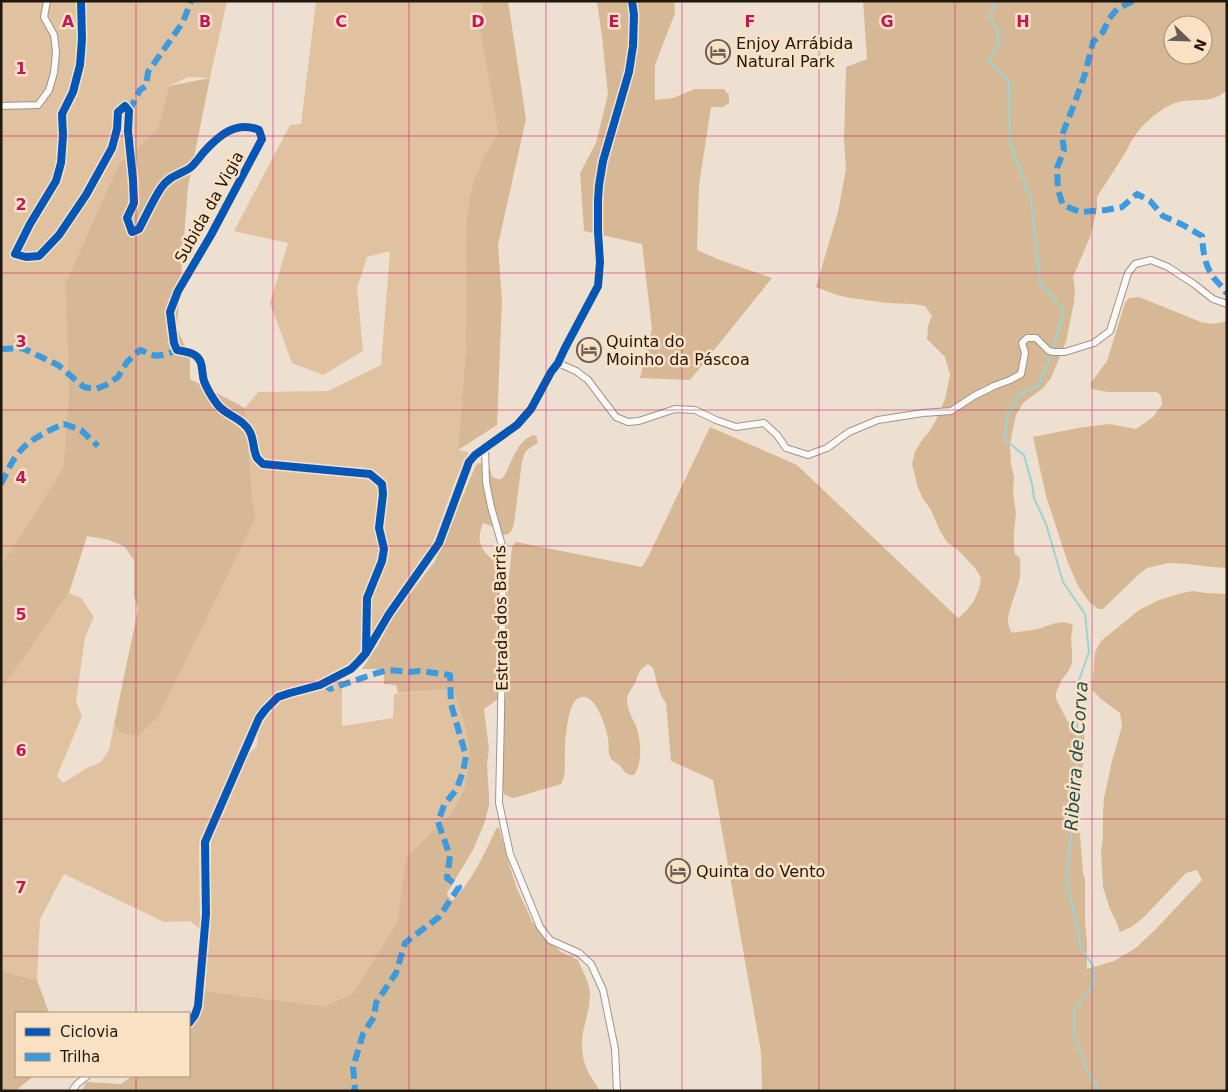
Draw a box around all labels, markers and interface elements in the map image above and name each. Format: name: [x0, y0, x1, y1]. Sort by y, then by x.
text: A: [62, 12, 75, 31]
text: B: [199, 12, 211, 31]
text: C: [335, 12, 347, 31]
text: D: [471, 12, 485, 31]
text: E: [609, 12, 619, 31]
text: F: [745, 12, 755, 31]
text: G: [880, 12, 894, 31]
text: H: [1016, 12, 1030, 31]
north arrow: [1163, 15, 1213, 65]
place label: Enjoy Arrábida Natural Park: [736, 34, 853, 71]
text: N: [1190, 37, 1210, 54]
hotel icon: Enjoy Arrábida Natural Park: [705, 39, 731, 65]
text: 1: [15, 59, 27, 78]
street label: Subida da Vigia: [171, 148, 247, 266]
text: 2: [15, 195, 27, 214]
text: 3: [15, 332, 27, 351]
place label: Quinta do Moinho da Páscoa: [606, 332, 750, 369]
hotel icon: Quinta do Moinho da Páscoa: [576, 337, 602, 363]
text: 4: [15, 468, 27, 487]
street label: Estrada dos Barris: [490, 545, 512, 691]
text: 5: [15, 605, 27, 624]
water label: Ribeira de Corva: [1060, 680, 1092, 832]
text: 6: [15, 741, 27, 760]
hotel icon: Quinta do Vento: [665, 858, 691, 884]
place label: Quinta do Vento: [696, 862, 825, 881]
text: 7: [15, 878, 27, 897]
legend: [15, 1012, 190, 1077]
text: Ciclovia: [60, 1023, 118, 1041]
text: Trilha: [59, 1048, 100, 1066]

